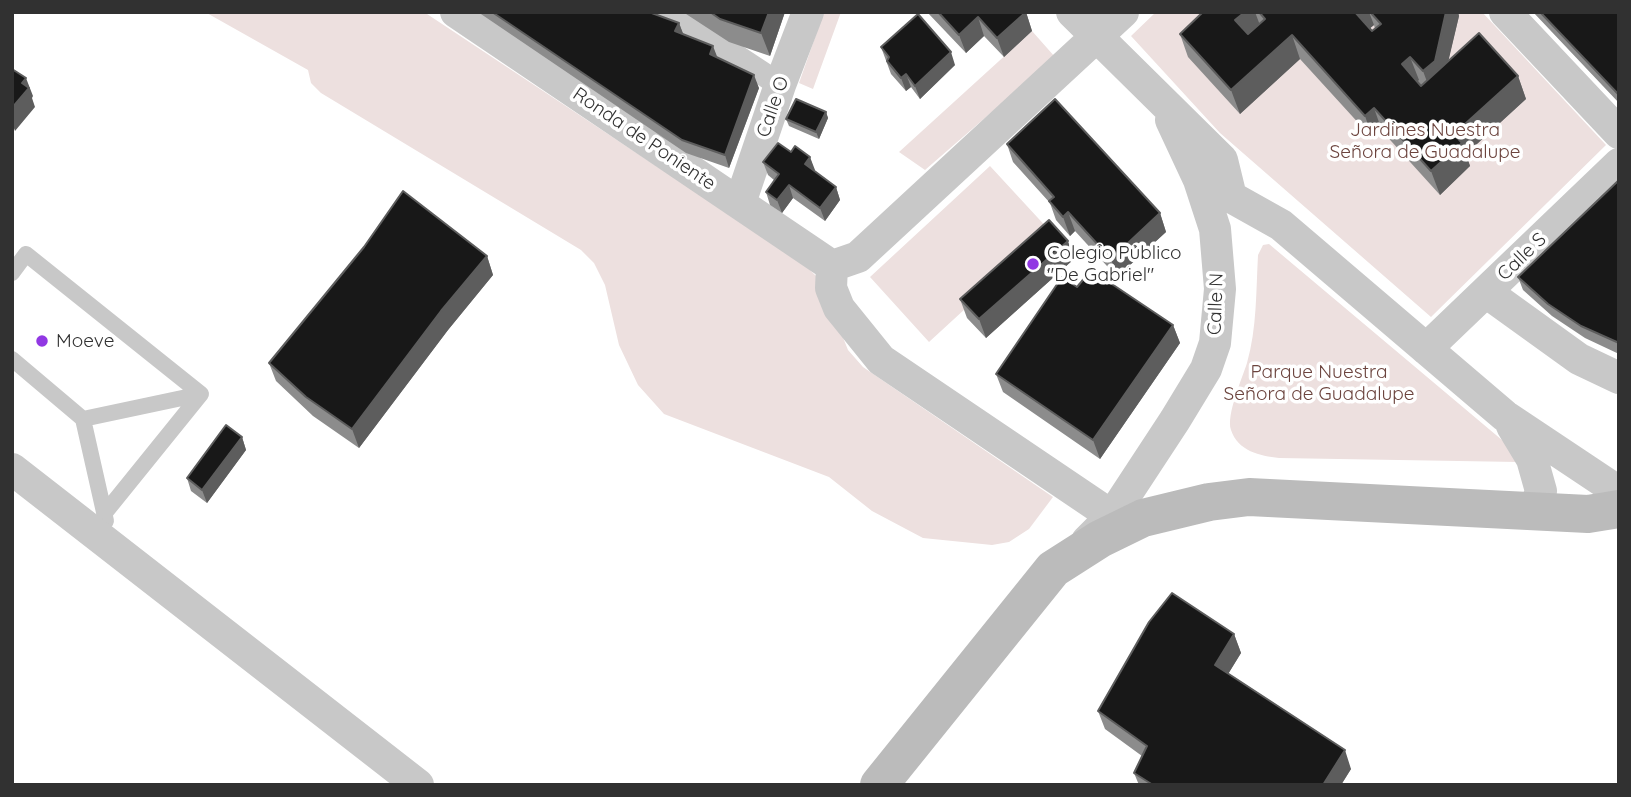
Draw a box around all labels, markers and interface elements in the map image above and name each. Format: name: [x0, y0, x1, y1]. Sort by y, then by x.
street label: Calle O: [752, 74, 794, 140]
street label: Ronda de Poniente: [568, 83, 720, 195]
park label: Jardines Nuestra Señora de Guadalupe: [1330, 119, 1520, 163]
street label: Calle S: [1493, 228, 1551, 286]
place label: Colegio Público "De Gabriel": [1047, 242, 1182, 286]
marker: Colegio Público "De Gabriel": [1025, 256, 1041, 272]
street label: Calle N: [1204, 273, 1228, 335]
place label: Moeve: [56, 330, 115, 352]
marker: Moeve: [34, 333, 50, 349]
park label: Parque Nuestra Señora de Guadalupe: [1224, 361, 1414, 405]

